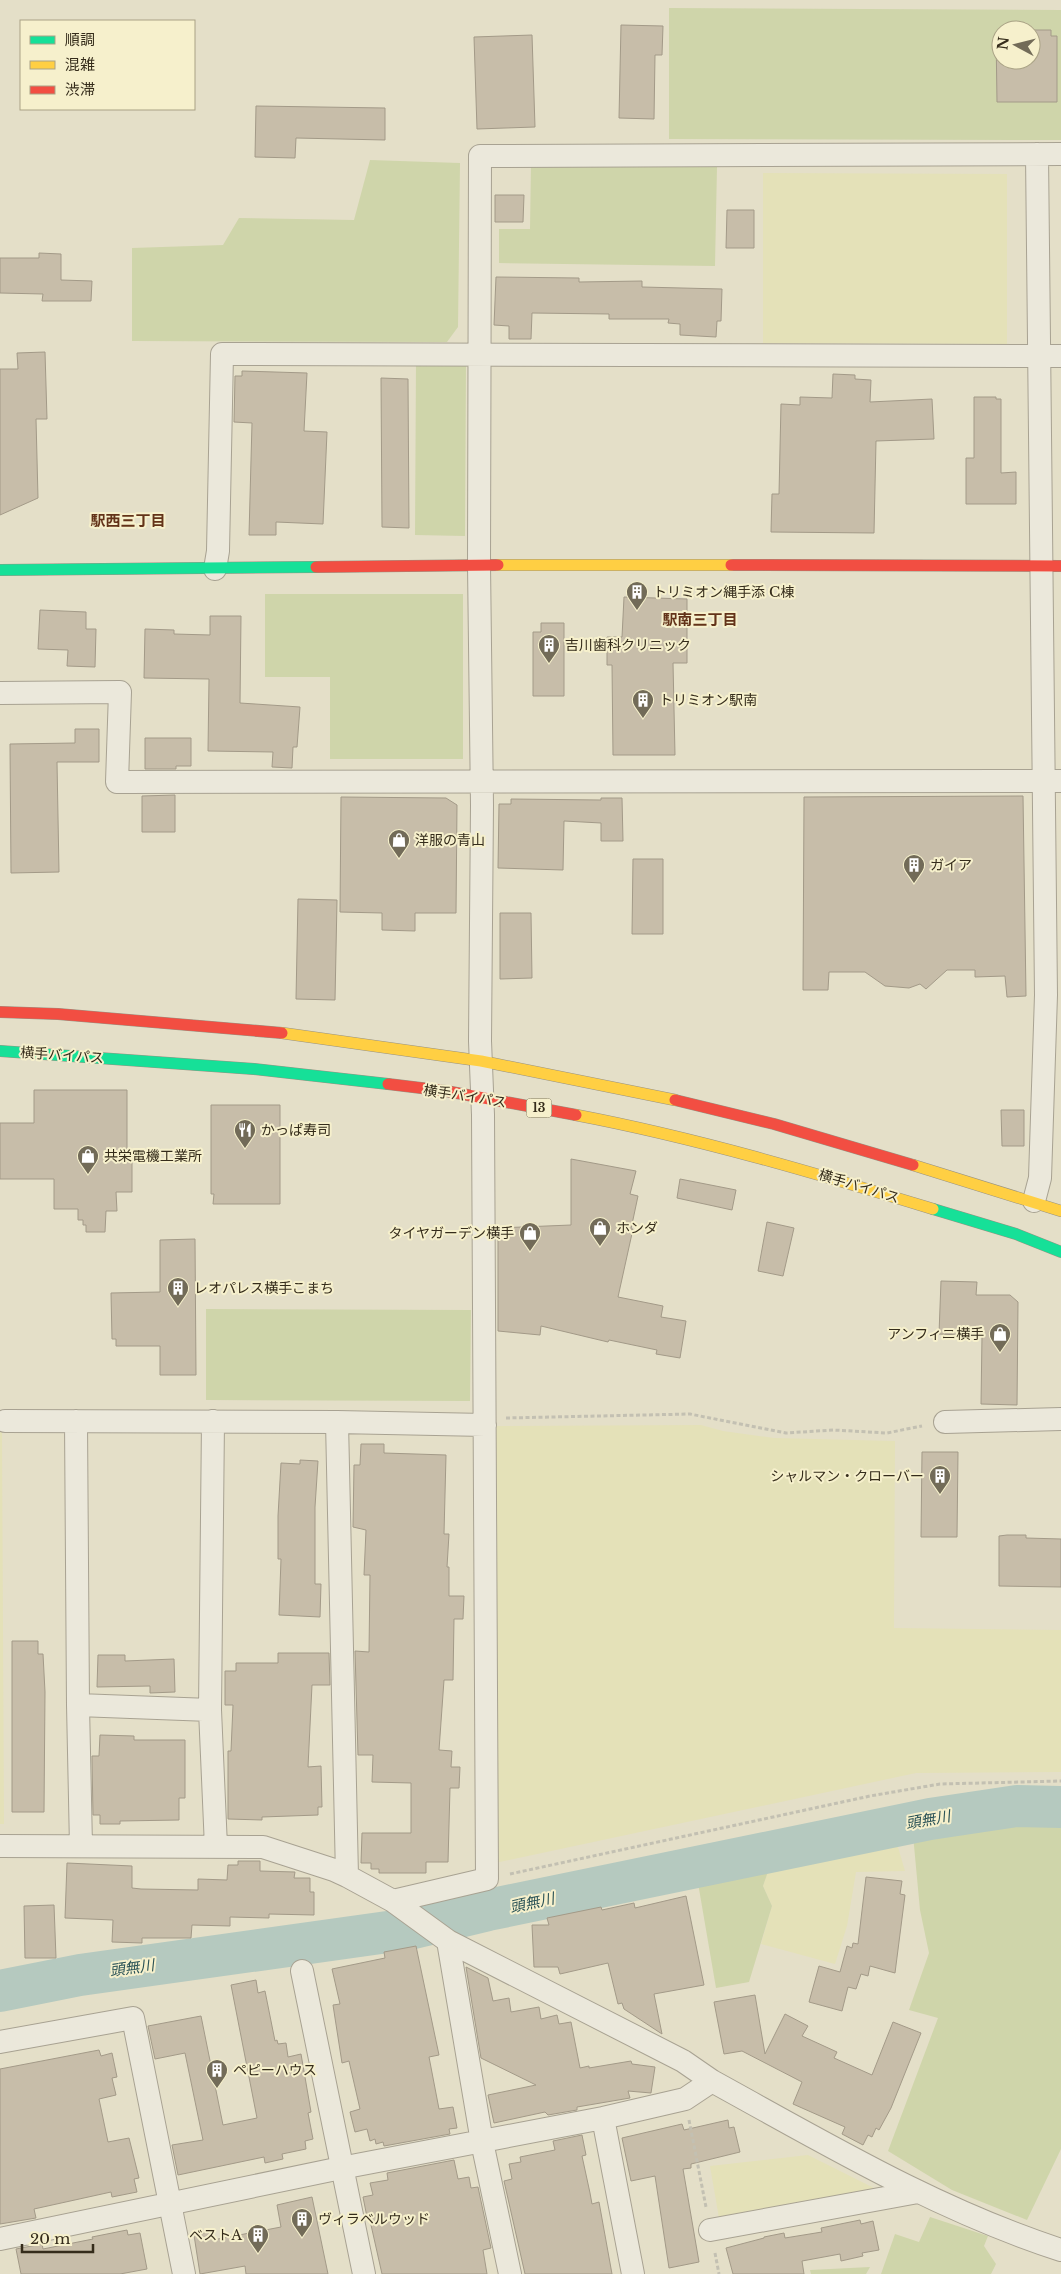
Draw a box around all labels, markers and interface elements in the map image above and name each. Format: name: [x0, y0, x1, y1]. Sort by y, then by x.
legend: [20, 20, 195, 110]
north arrow: [991, 20, 1041, 70]
text: 順調: [65, 30, 95, 49]
text: N: [993, 36, 1013, 51]
text: 混雑: [65, 55, 95, 74]
text: 渋滞: [65, 80, 95, 99]
district label: 駅西三丁目: [90, 511, 166, 530]
building icon: トリミオン縄手添 C棟: [625, 580, 649, 611]
place label: トリミオン縄手添 C棟: [653, 583, 794, 601]
district label: 駅南三丁目: [662, 610, 738, 629]
building icon: 吉川歯科クリニック: [537, 633, 561, 664]
place label: 吉川歯科クリニック: [565, 636, 691, 654]
building icon: トリミオン駅南: [631, 688, 655, 719]
place label: トリミオン駅南: [659, 691, 757, 709]
shop icon: 洋服の青山: [387, 828, 411, 859]
place label: 洋服の青山: [415, 831, 485, 849]
building icon: ガイア: [902, 853, 926, 884]
place label: ガイア: [930, 856, 972, 874]
street label: 横手バイパス: [20, 1043, 104, 1067]
street label: 横手バイパス: [422, 1081, 508, 1111]
road number: 13: [526, 1098, 552, 1118]
restaurant icon: かっぱ寿司: [233, 1118, 257, 1149]
place label: かっぱ寿司: [261, 1121, 331, 1139]
shop icon: 共栄電機工業所: [76, 1144, 100, 1175]
place label: 共栄電機工業所: [104, 1147, 202, 1165]
street label: 横手バイパス: [816, 1165, 902, 1207]
shop icon: ホンダ: [588, 1216, 612, 1247]
place label: ホンダ: [616, 1219, 658, 1237]
shop icon: タイヤガーデン横手: [518, 1221, 542, 1252]
place label: タイヤガーデン横手: [388, 1224, 514, 1242]
building icon: レオパレス横手こまち: [166, 1276, 190, 1307]
place label: レオパレス横手こまち: [194, 1279, 334, 1297]
shop icon: アンフィニ横手: [988, 1322, 1012, 1353]
place label: アンフィニ横手: [887, 1325, 984, 1343]
building icon: シャルマン・クローバー: [928, 1464, 952, 1495]
place label: シャルマン・クローバー: [770, 1467, 924, 1485]
water label: 頭無川: [904, 1806, 954, 1833]
water label: 頭無川: [508, 1888, 558, 1916]
water label: 頭無川: [108, 1955, 158, 1980]
building icon: ペピーハウス: [205, 2058, 229, 2089]
place label: ペピーハウス: [233, 2061, 317, 2079]
building icon: ヴィラベルウッド: [290, 2207, 314, 2238]
place label: ヴィラベルウッド: [318, 2210, 430, 2228]
scale bar: [22, 2222, 94, 2254]
building icon: ベストA: [246, 2223, 270, 2254]
place label: ベストA: [189, 2226, 242, 2244]
text: 20 m: [30, 2229, 70, 2248]

